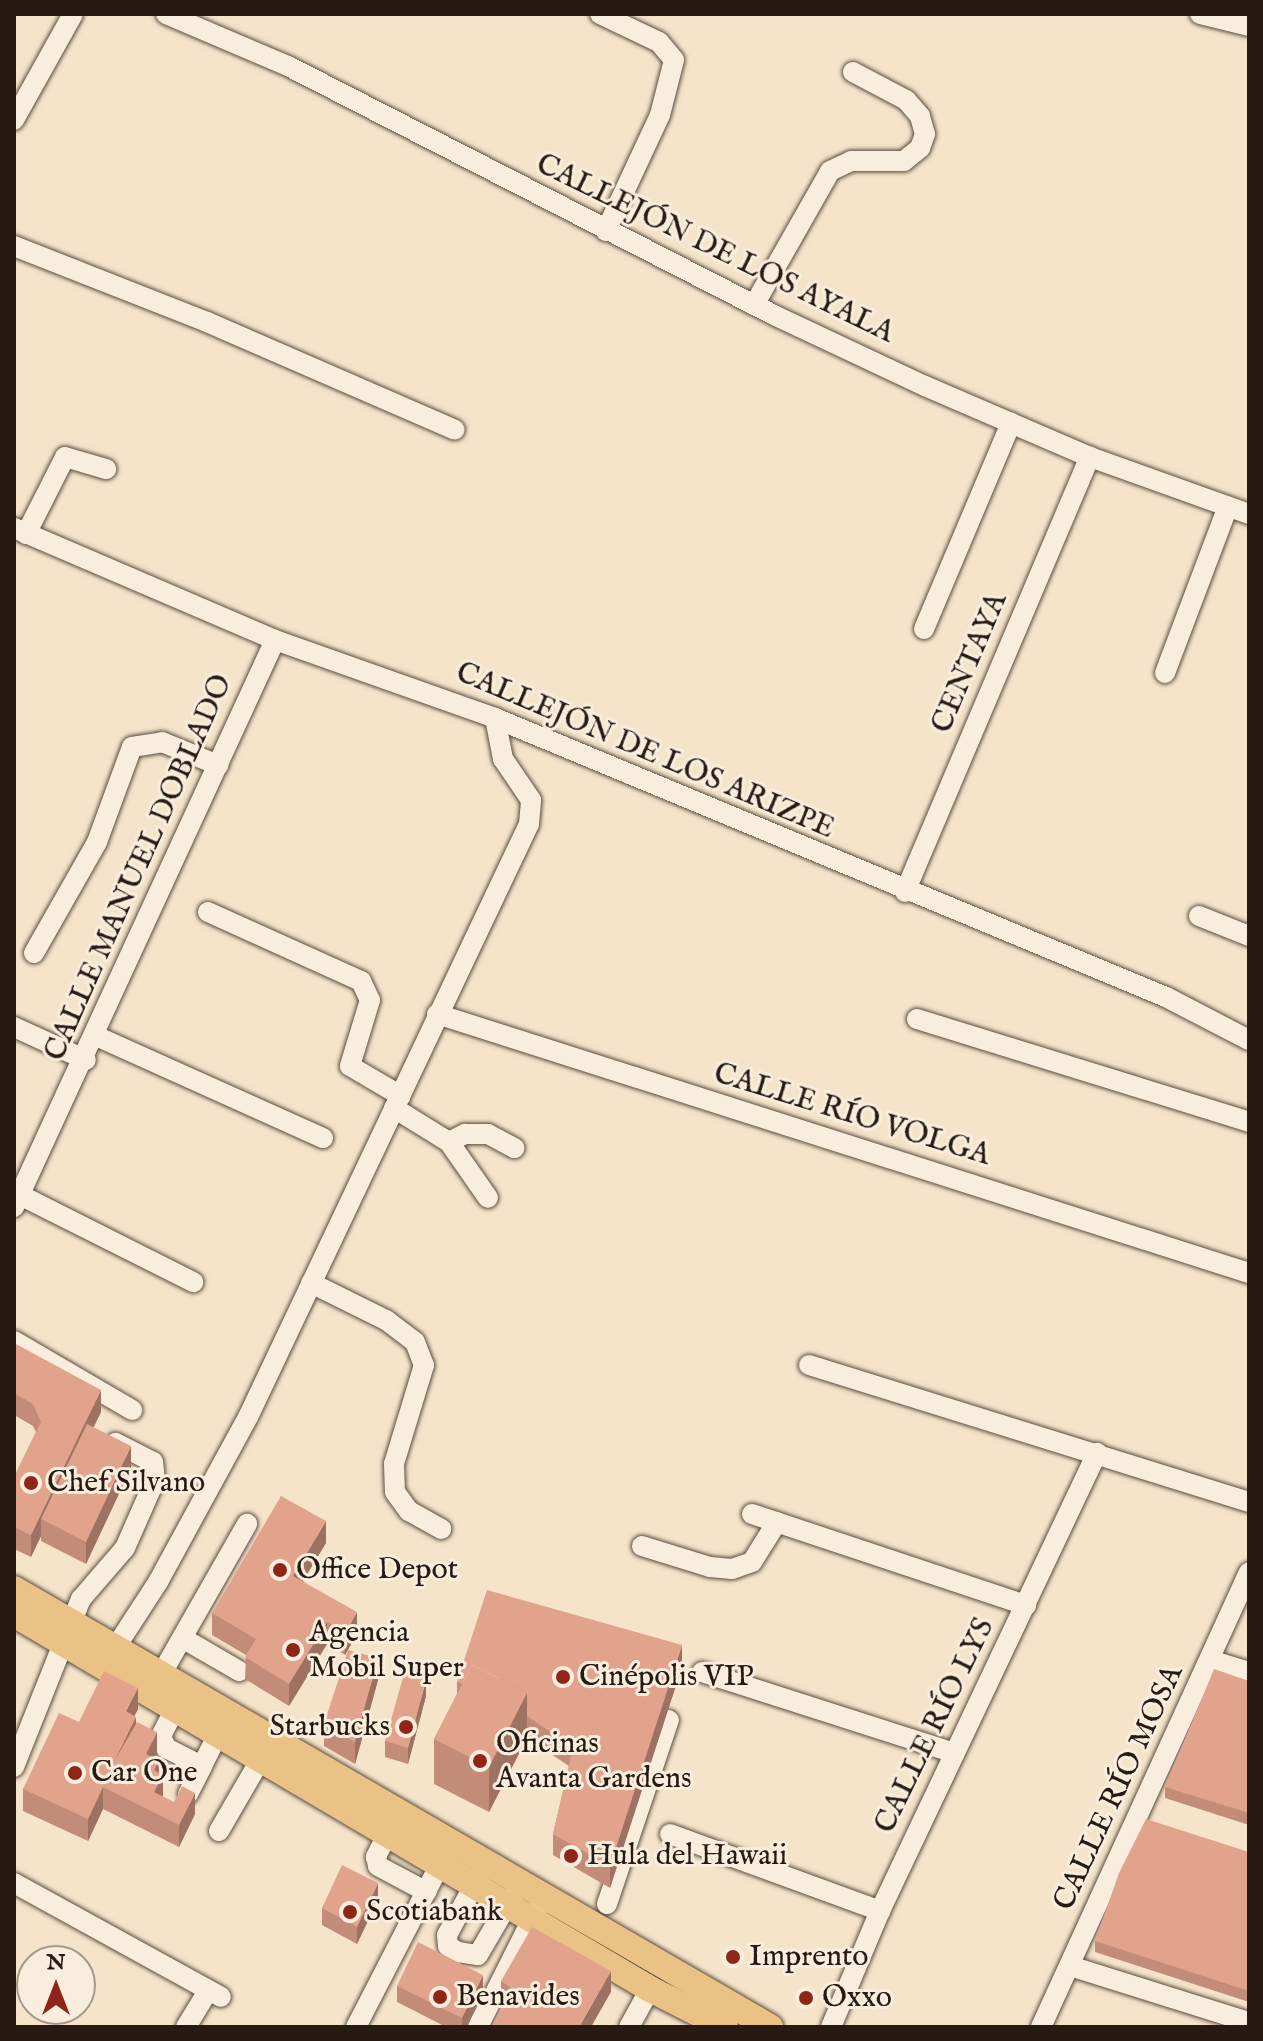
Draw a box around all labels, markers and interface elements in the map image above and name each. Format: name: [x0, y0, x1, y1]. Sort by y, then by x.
street label: CALLEJÓN DE LOS AYALA: [530, 146, 900, 352]
street label: CENTAYA: [924, 587, 1016, 739]
street label: CALLEJÓN DE LOS ARIZPE: [450, 655, 840, 847]
street label: CALLE MANUEL DOBLADO: [37, 669, 241, 1067]
street label: CALLE RÍO VOLGA: [709, 1056, 995, 1174]
place label: Chef Silvano: [47, 1465, 205, 1501]
marker: Chef Silvano: [22, 1474, 40, 1492]
place label: Office Depot: [296, 1552, 458, 1588]
marker: Office Depot: [271, 1561, 289, 1579]
street label: CALLE RÍO LYS: [867, 1613, 1003, 1839]
place label: Agencia Mobil Super: [309, 1615, 464, 1686]
marker: Agencia Mobil Super: [284, 1641, 302, 1659]
place label: Cinépolis VIP: [579, 1659, 754, 1695]
street label: CALLE RÍO MOSA: [1046, 1660, 1192, 1916]
marker: Cinépolis VIP: [554, 1668, 572, 1686]
place label: Starbucks: [269, 1709, 390, 1745]
marker: Starbucks: [397, 1718, 415, 1736]
place label: Oficinas Avanta Gardens: [496, 1726, 692, 1796]
marker: Oficinas Avanta Gardens: [471, 1752, 489, 1770]
place label: Car One: [91, 1755, 198, 1791]
marker: Car One: [66, 1764, 84, 1782]
place label: Hula del Hawaii: [587, 1838, 787, 1874]
marker: Hula del Hawaii: [562, 1847, 580, 1865]
place label: Scotiabank: [366, 1894, 503, 1930]
marker: Scotiabank: [341, 1903, 359, 1921]
place label: Imprento: [749, 1939, 868, 1975]
north arrow: [16, 1945, 96, 2025]
marker: Imprento: [724, 1948, 742, 1966]
text: N: [46, 1949, 66, 1977]
place label: Benavides: [456, 1979, 580, 2015]
place label: Oxxo: [822, 1980, 892, 2016]
marker: Benavides: [431, 1988, 449, 2006]
marker: Oxxo: [797, 1989, 815, 2007]

